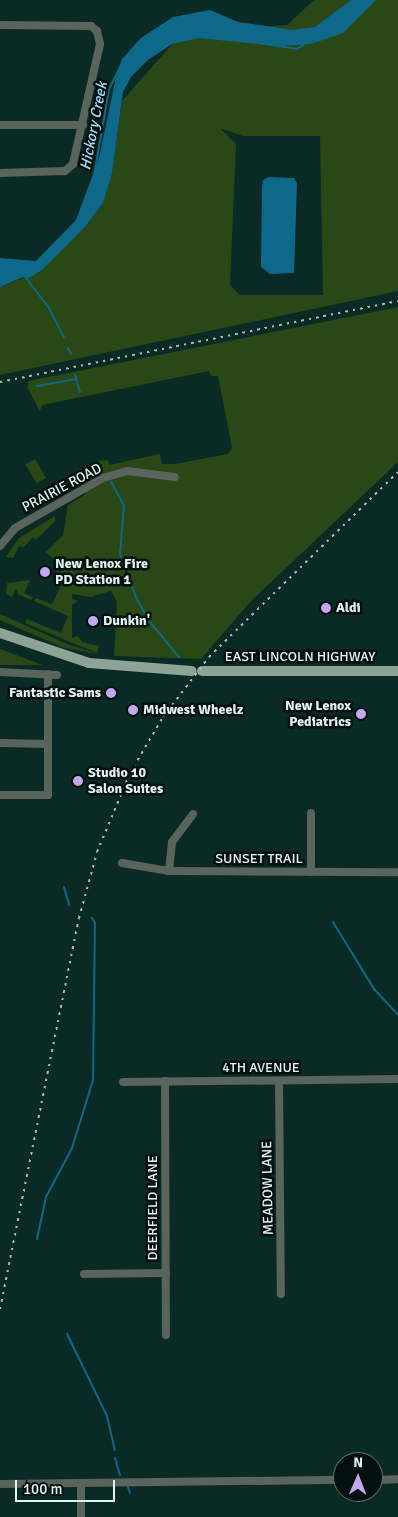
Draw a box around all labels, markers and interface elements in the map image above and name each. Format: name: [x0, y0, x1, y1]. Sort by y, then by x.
water label: Hickory Creek: [77, 80, 111, 172]
street label: PRAIRIE ROAD: [19, 460, 105, 516]
place label: New Lenox Fire PD Station 1: [55, 556, 148, 588]
marker: New Lenox Fire PD Station 1: [39, 566, 51, 578]
place label: Aldi: [336, 600, 361, 616]
marker: Aldi: [320, 602, 332, 614]
place label: Dunkin': [103, 613, 150, 629]
marker: Dunkin': [87, 615, 99, 627]
street label: EAST LINCOLN HIGHWAY: [225, 649, 375, 665]
place label: Fantastic Sams: [9, 685, 101, 701]
marker: Fantastic Sams: [105, 687, 117, 699]
place label: New Lenox Pediatrics: [285, 698, 351, 730]
place label: Midwest Wheelz: [143, 702, 243, 718]
marker: Midwest Wheelz: [127, 704, 139, 716]
marker: New Lenox Pediatrics: [355, 708, 367, 720]
place label: Studio 10 Salon Suites: [88, 765, 163, 798]
marker: Studio 10 Salon Suites: [72, 775, 84, 787]
street label: SUNSET TRAIL: [215, 851, 303, 867]
street label: 4TH AVENUE: [222, 1060, 300, 1076]
street label: MEADOW LANE: [259, 1141, 277, 1235]
street label: DEERFIELD LANE: [145, 1155, 161, 1261]
north arrow: [333, 1452, 383, 1502]
text: N: [353, 1454, 363, 1471]
scale bar: [18, 1470, 118, 1502]
text: 100 m: [23, 1480, 63, 1498]

